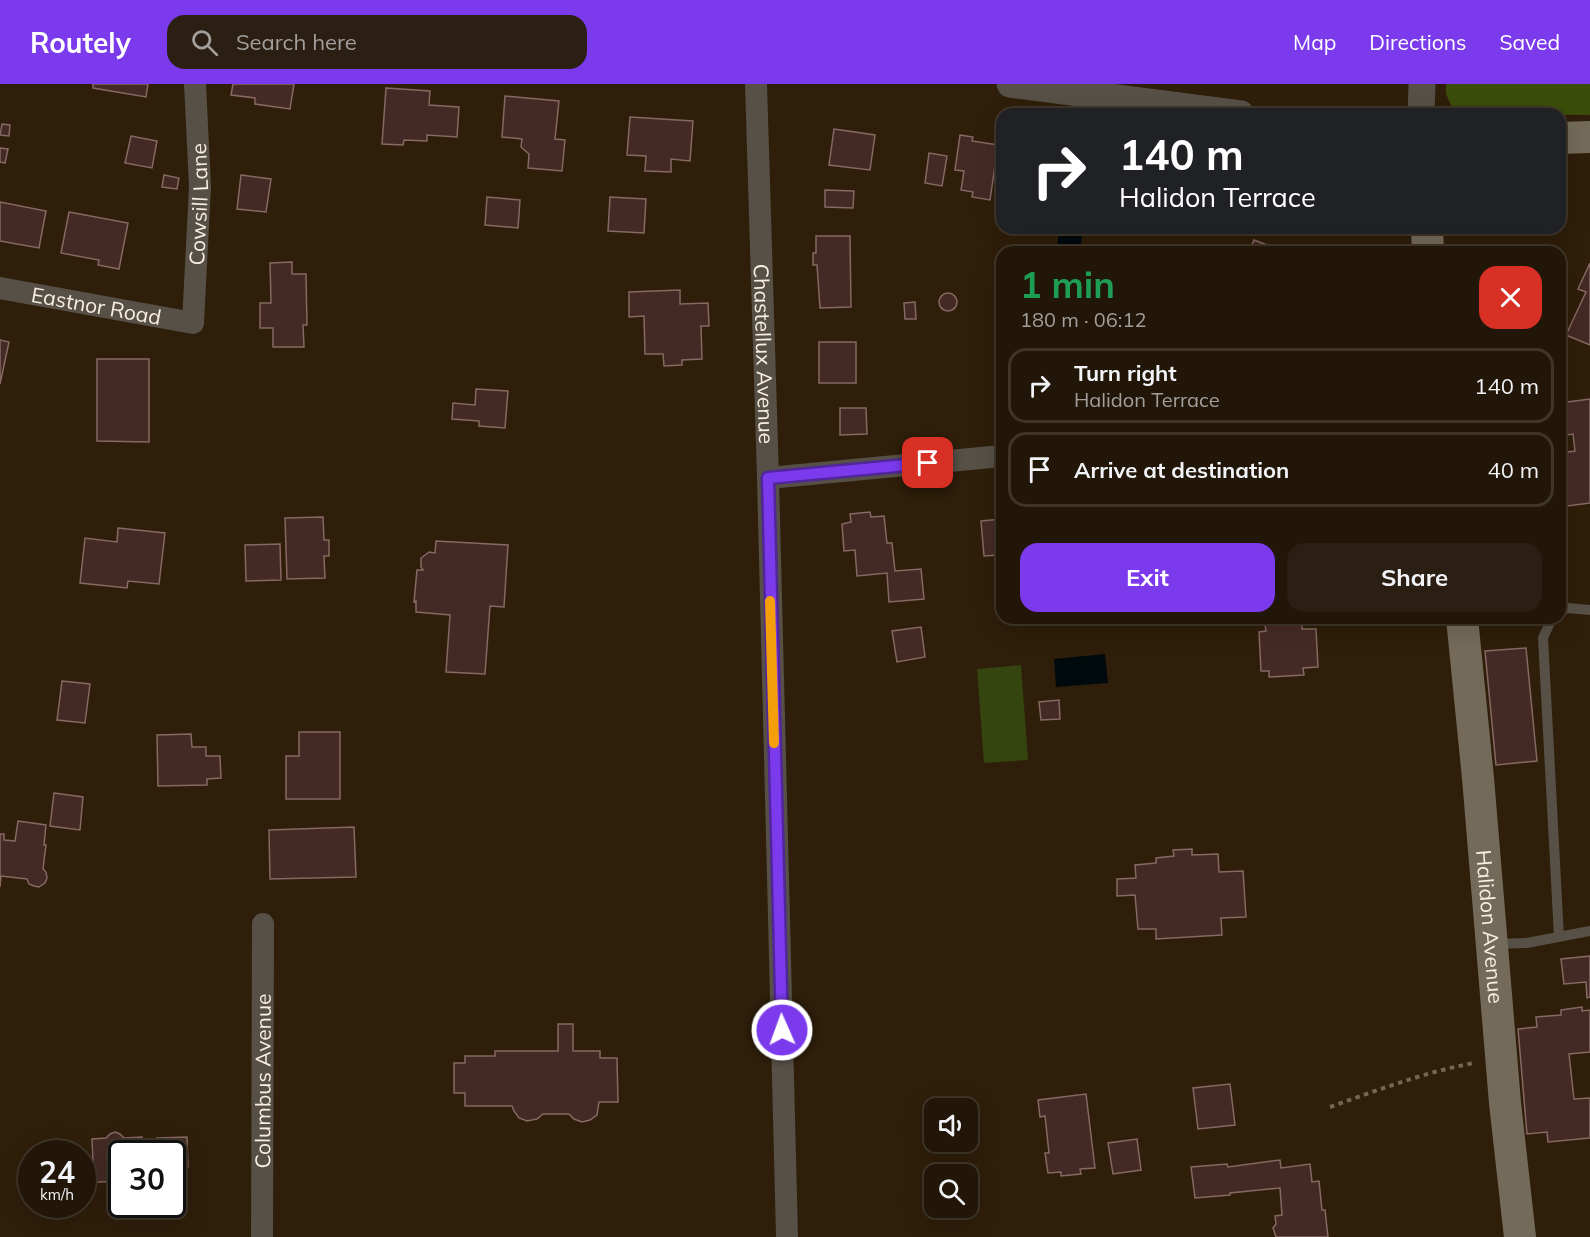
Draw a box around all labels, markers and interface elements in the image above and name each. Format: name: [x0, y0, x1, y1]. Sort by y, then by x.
search box: [167, 15, 587, 69]
text: Routely: [30, 25, 131, 60]
icon: search: [188, 26, 221, 59]
text: Search here: [236, 28, 357, 56]
text: Map: [1293, 29, 1336, 55]
text: Directions: [1369, 29, 1466, 55]
text: Saved: [1499, 29, 1560, 55]
text: 140 m: [1119, 128, 1244, 181]
icon: right: [1020, 132, 1098, 210]
street label: Cowsill Lane: [183, 143, 213, 266]
text: Halidon Terrace: [1119, 180, 1316, 214]
text: 1 min: [1020, 262, 1115, 307]
street label: Chastellux Avenue: [748, 263, 780, 444]
button: close: [1479, 266, 1542, 329]
street label: Eastnor Road: [29, 281, 163, 330]
text: 180 m · 06:12: [1020, 307, 1146, 332]
text: Turn right: [1074, 359, 1177, 387]
icon: right: [1023, 369, 1056, 402]
text: 140 m: [1474, 372, 1539, 400]
text: Halidon Terrace: [1074, 387, 1220, 412]
pin: [902, 437, 953, 488]
icon: arrive: [911, 446, 944, 479]
icon: arrive: [1023, 453, 1056, 486]
text: Arrive at destination: [1074, 456, 1289, 484]
text: 40 m: [1488, 456, 1539, 484]
button: Exit: [1020, 543, 1275, 612]
button: Share: [1287, 543, 1542, 612]
street label: Halidon Avenue: [1471, 849, 1510, 1005]
street label: Columbus Avenue: [249, 993, 276, 1169]
position arrow: [750, 998, 814, 1062]
map controls: [924, 1098, 978, 1218]
button: sound: [924, 1098, 978, 1152]
speed limit sign: 30: [108, 1140, 186, 1218]
text: 24: [39, 1153, 75, 1191]
button: search: [924, 1164, 978, 1218]
text: km/h: [40, 1185, 74, 1204]

